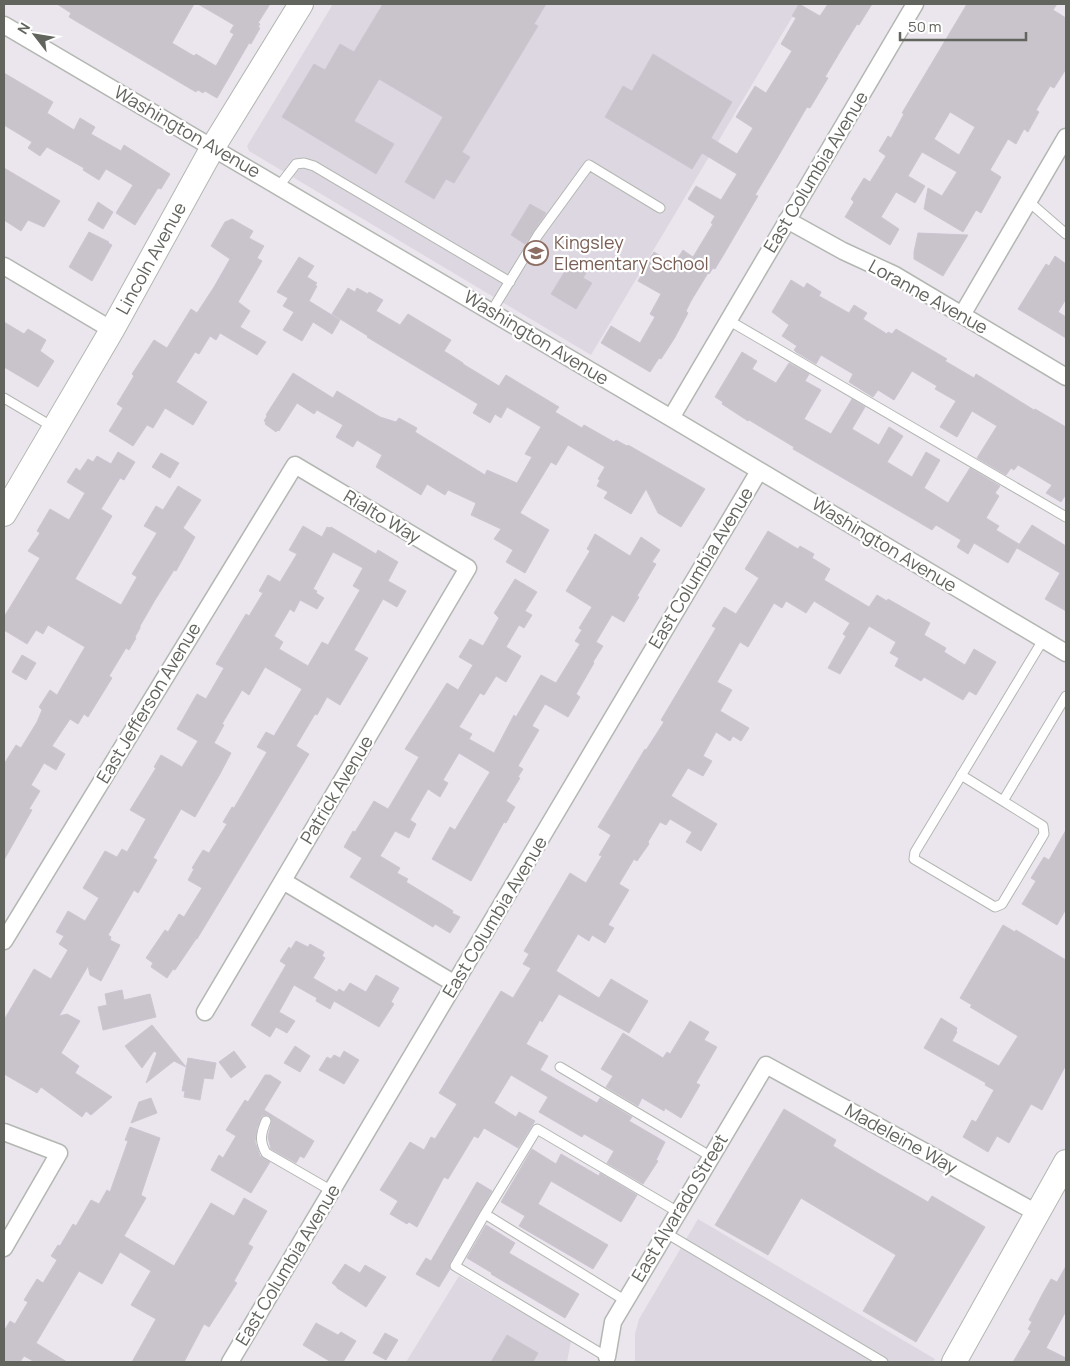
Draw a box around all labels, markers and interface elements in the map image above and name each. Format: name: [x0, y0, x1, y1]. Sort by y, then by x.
north arrow: [10, 10, 60, 60]
scale bar: [900, 10, 1026, 42]
text: 50 m: [908, 16, 942, 37]
text: N: [13, 19, 34, 37]
street label: Washington Avenue: [110, 79, 265, 183]
street label: East Columbia Avenue: [757, 86, 873, 257]
street label: Lincoln Avenue: [110, 198, 191, 318]
place label: Kingsley Elementary School: [554, 230, 709, 275]
school or university icon: Kingsley Elementary School: [523, 240, 549, 266]
street label: Loranne Avenue: [864, 253, 992, 339]
street label: Washington Avenue: [460, 284, 613, 390]
street label: East Columbia Avenue: [642, 482, 758, 653]
street label: Rialto Way: [340, 484, 426, 549]
street label: Washington Avenue: [808, 491, 961, 597]
street label: East Jefferson Avenue: [91, 618, 206, 787]
street label: Patrick Avenue: [294, 731, 378, 848]
street label: East Columbia Avenue: [436, 831, 552, 1002]
street label: Madeleine Way: [841, 1097, 962, 1179]
street label: East Alvarado Street: [625, 1129, 733, 1286]
street label: East Columbia Avenue: [229, 1179, 345, 1350]

